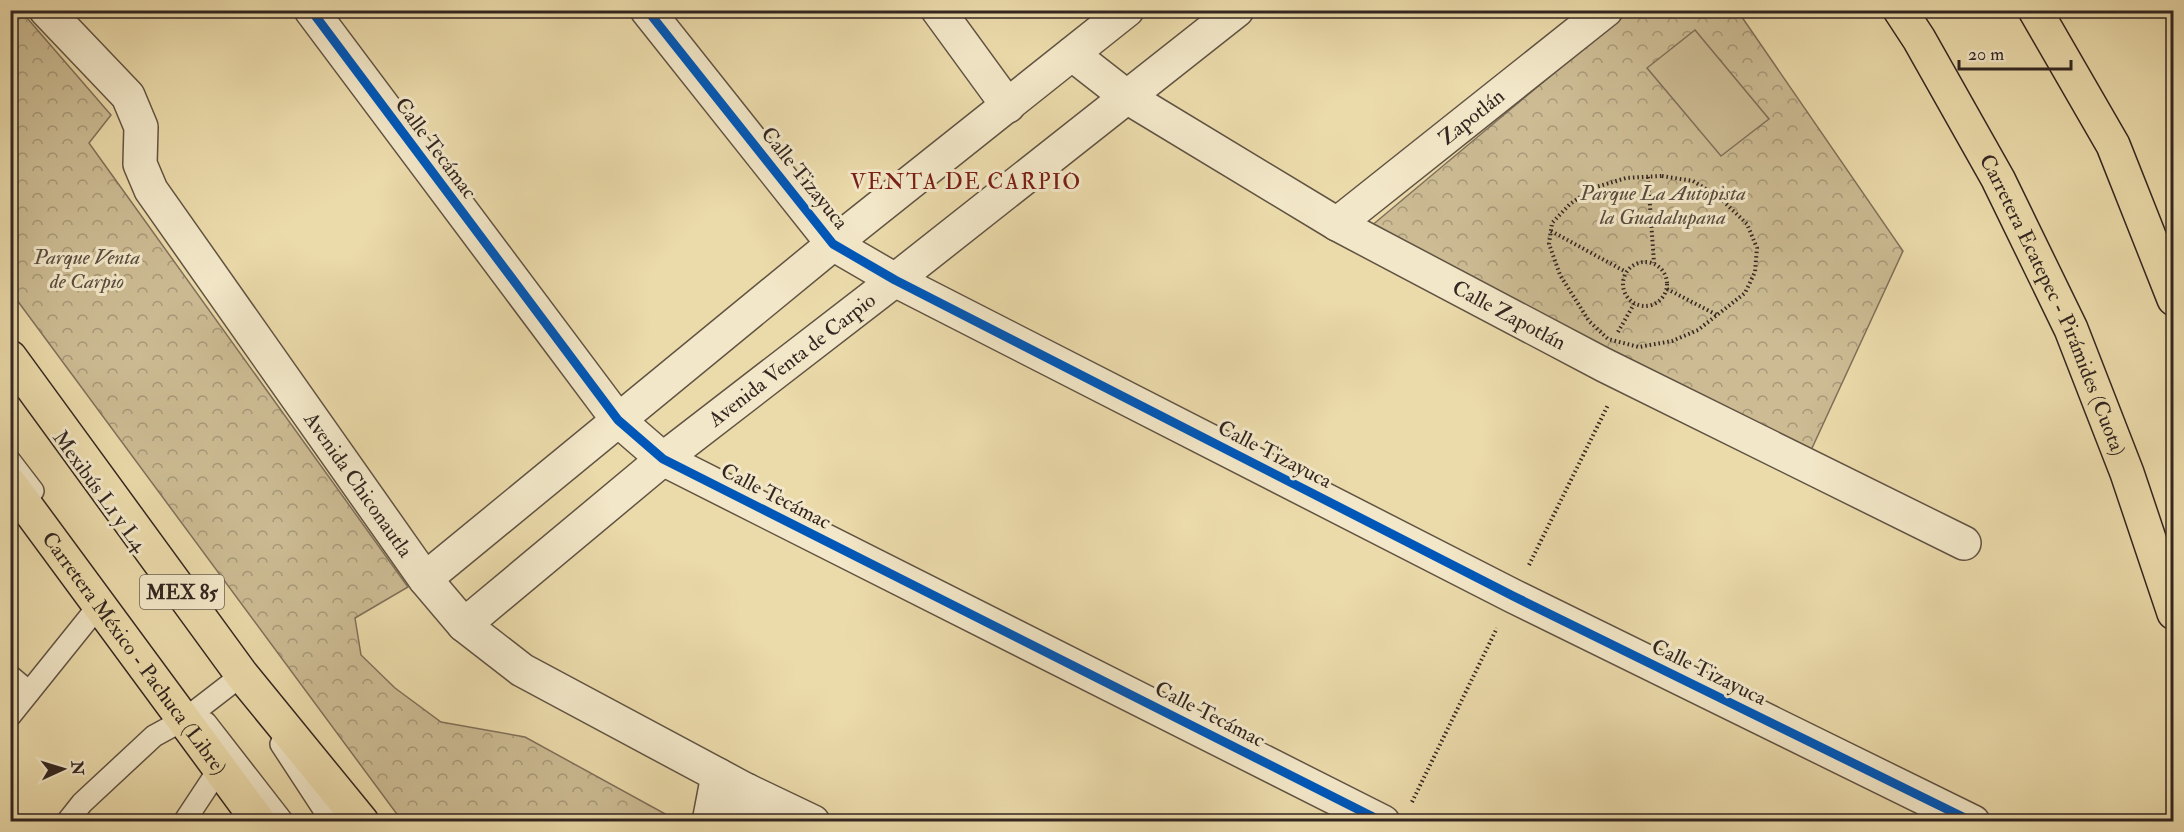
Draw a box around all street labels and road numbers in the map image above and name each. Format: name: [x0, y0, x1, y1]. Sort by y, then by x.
street label: Zapotlán: [1433, 83, 1511, 152]
street label: Calle Tecámac: [389, 92, 483, 205]
street label: Calle Tizayuca: [755, 121, 855, 235]
street label: Carretera Ecatepec - Pirámides (Cuota): [1973, 150, 2132, 460]
street label: Calle Zapotlán: [1448, 274, 1571, 357]
street label: Avenida Venta de Carpio: [702, 287, 881, 434]
street label: Avenida Chiconautla: [297, 406, 419, 563]
street label: Calle Tizayuca: [1213, 414, 1337, 495]
street label: Mexibús L1 y L4: [46, 425, 154, 559]
street label: Calle Tecámac: [716, 457, 836, 536]
street label: Carretera México - Pachuca (Libre): [36, 526, 233, 780]
road number: MEX 85: [140, 575, 224, 609]
street label: Calle Tizayuca: [1647, 633, 1771, 712]
street label: Calle Tecámac: [1150, 675, 1270, 754]

